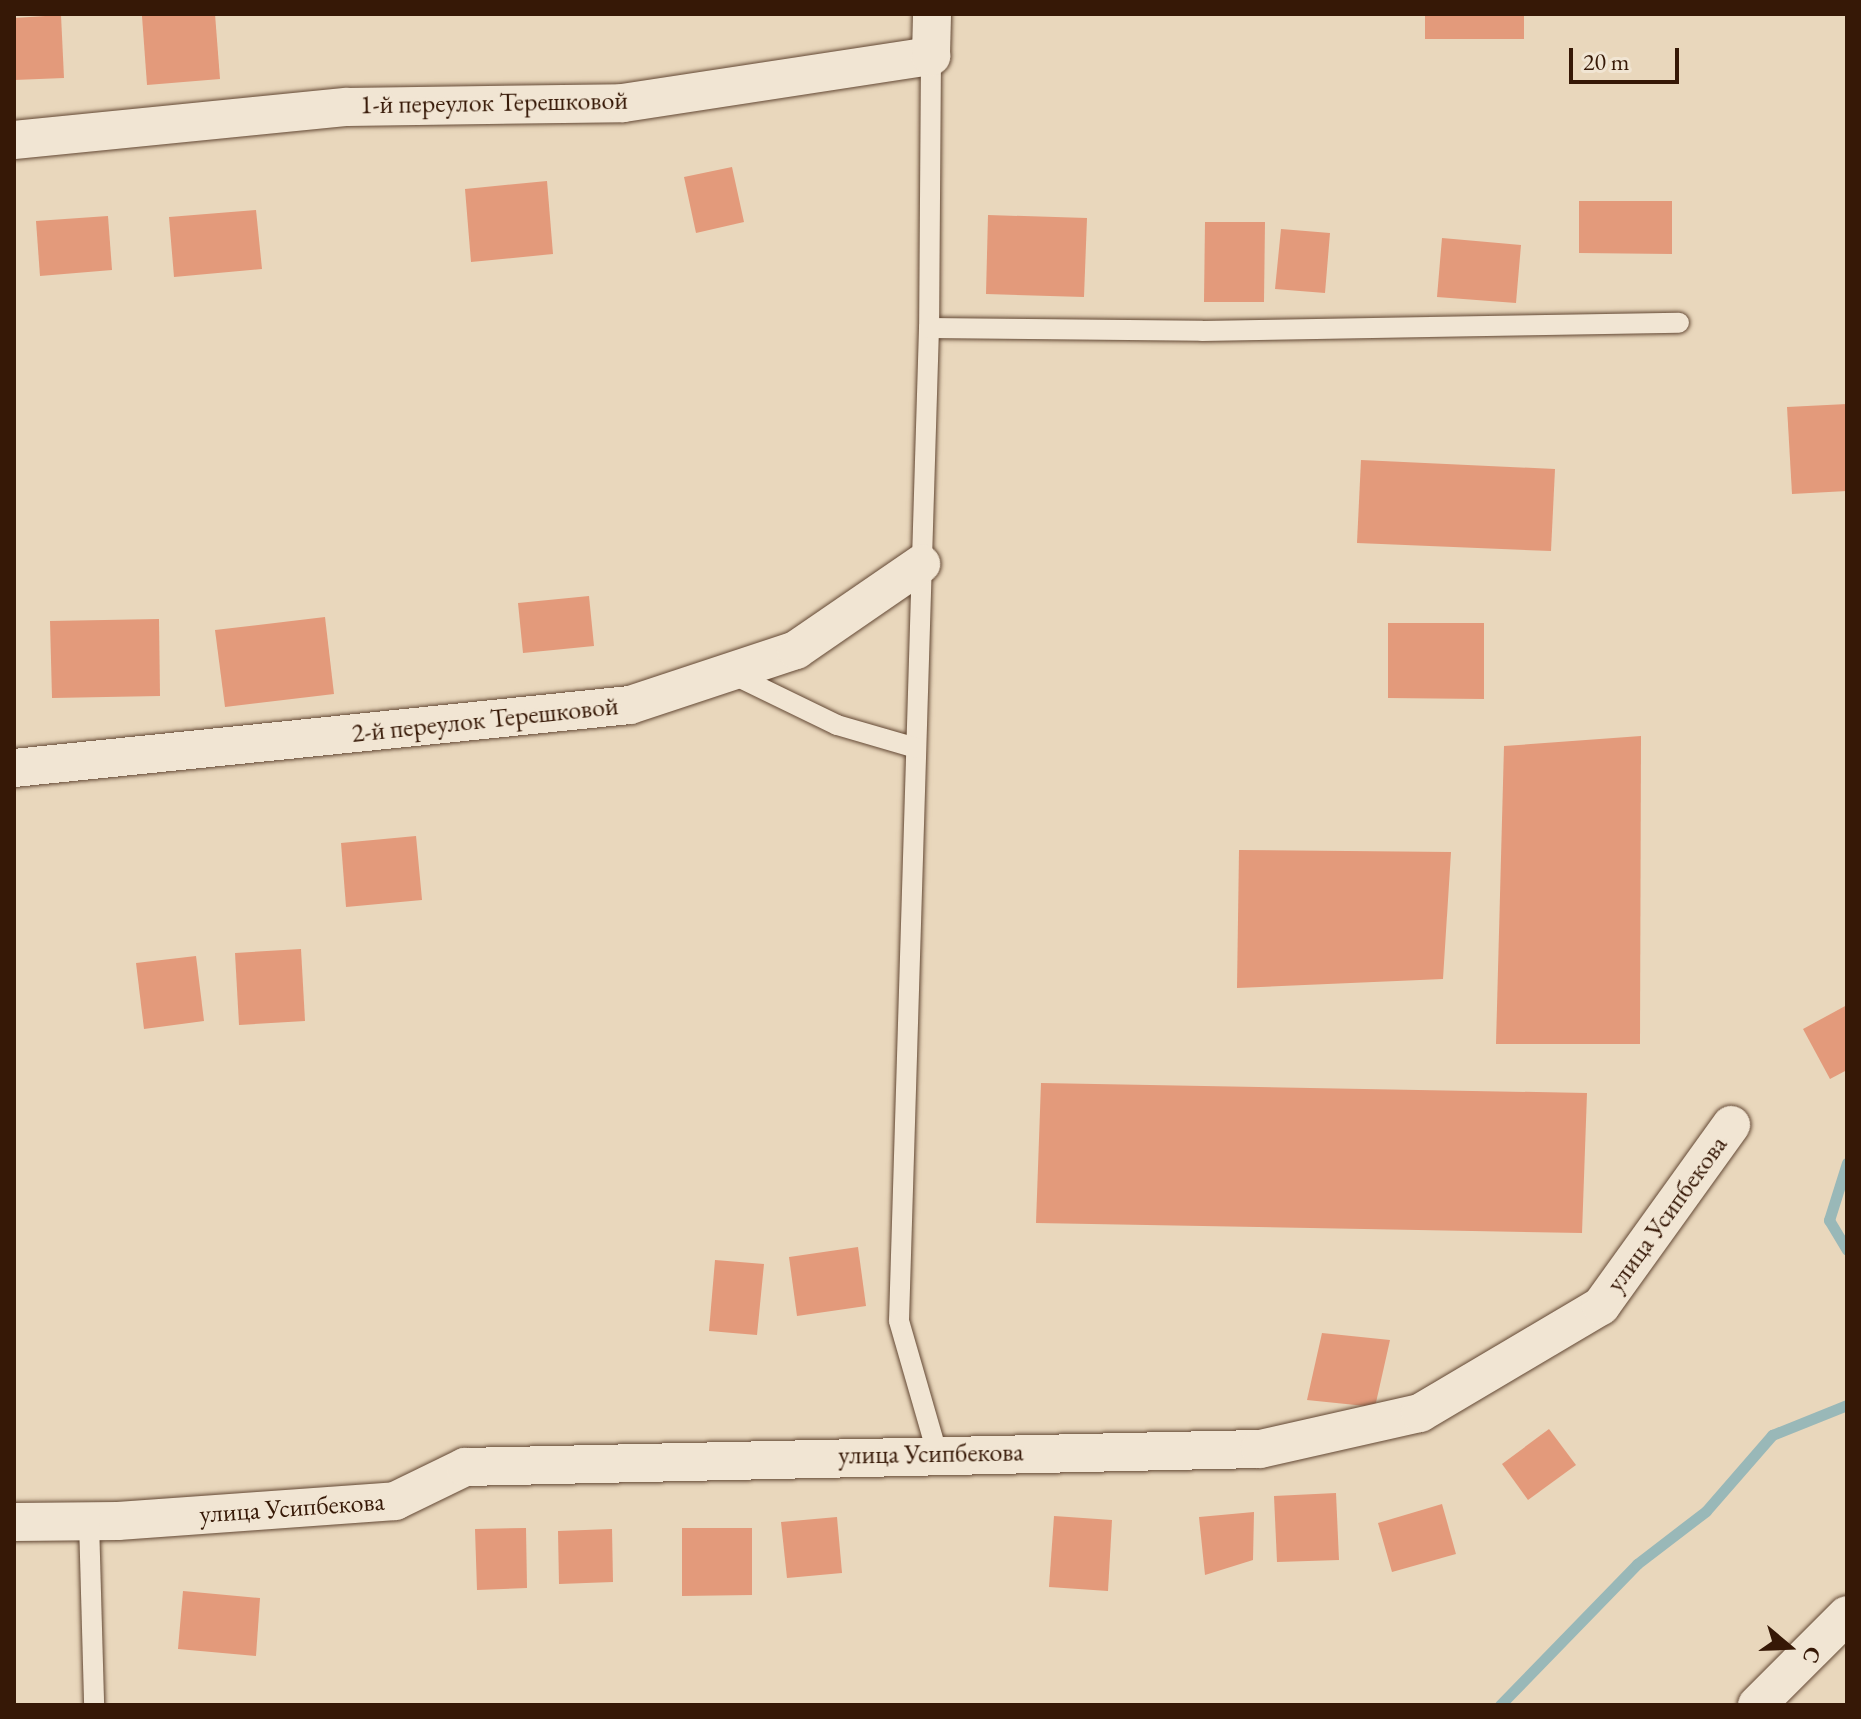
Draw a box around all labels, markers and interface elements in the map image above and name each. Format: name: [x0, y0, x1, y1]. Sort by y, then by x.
scale bar: [1573, 32, 1683, 82]
text: 20 m: [1583, 46, 1630, 77]
street label: 1-й переулок Терешковой: [360, 85, 628, 121]
street label: 2-й переулок Терешковой: [350, 690, 620, 750]
street label: улица Усипбекова: [1600, 1130, 1734, 1298]
street label: улица Усипбекова: [838, 1437, 1024, 1471]
street label: улица Усипбекова: [198, 1486, 386, 1530]
north arrow: [1749, 1607, 1829, 1687]
text: С: [1796, 1643, 1828, 1667]

